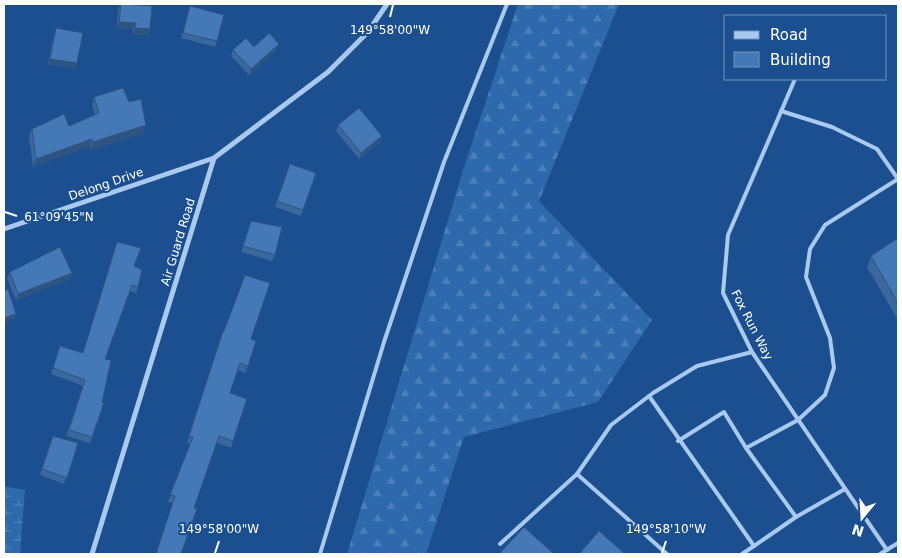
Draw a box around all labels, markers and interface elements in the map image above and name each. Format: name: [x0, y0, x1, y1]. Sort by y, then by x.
legend: [724, 15, 887, 80]
text: 149°58'00"W: [350, 23, 430, 37]
text: Road: [770, 26, 808, 44]
text: Building: [770, 51, 831, 69]
street label: Delong Drive: [67, 165, 145, 203]
street label: Air Guard Road: [158, 197, 198, 287]
text: 61°09'45"N: [24, 210, 94, 224]
street label: Fox Run Way: [728, 288, 776, 362]
north arrow: [837, 493, 887, 543]
text: N: [850, 521, 866, 540]
text: 149°58'00"W: [179, 522, 259, 536]
text: 149°58'10"W: [626, 522, 706, 536]

